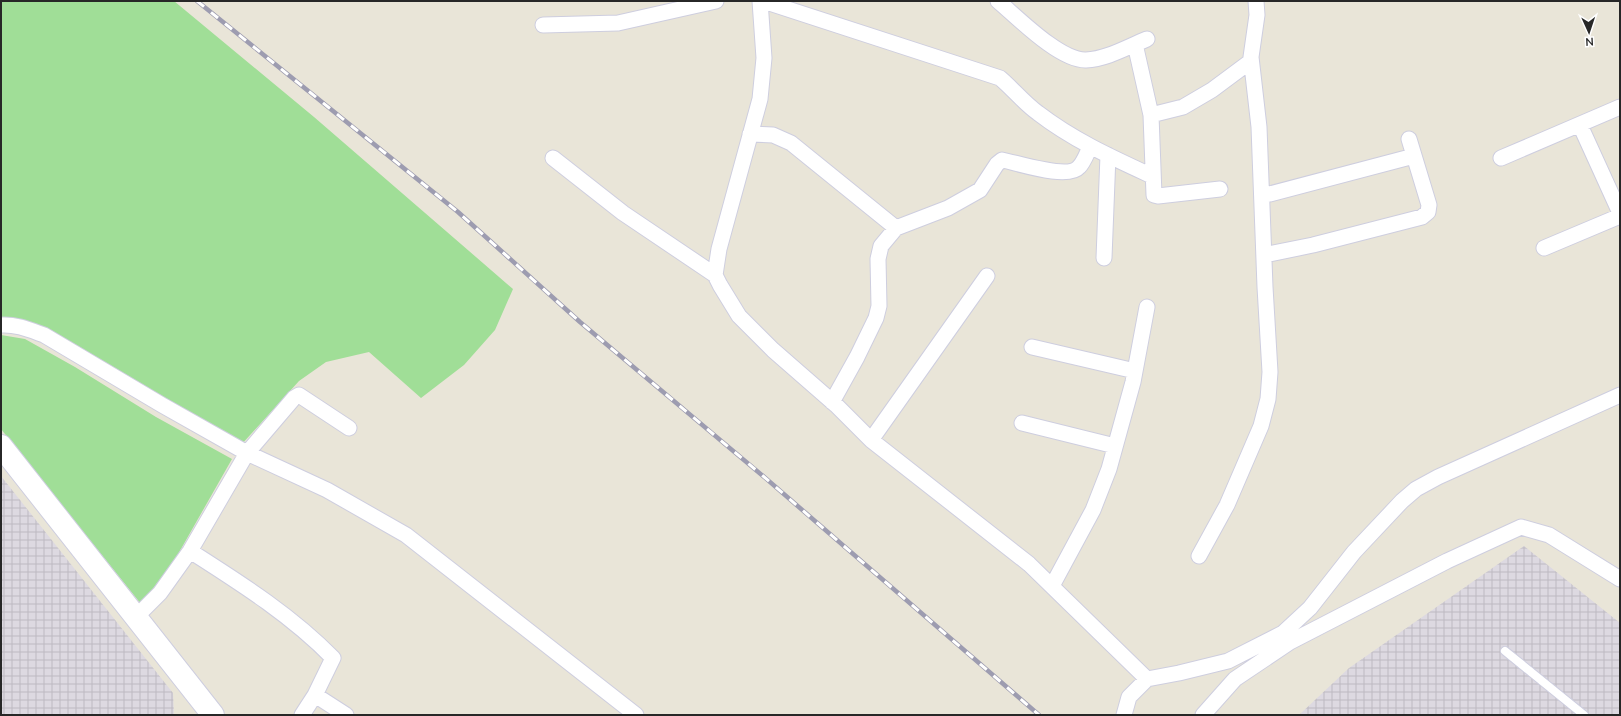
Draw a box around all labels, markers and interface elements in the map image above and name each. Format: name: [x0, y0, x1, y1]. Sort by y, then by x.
north arrow: [1569, 12, 1609, 52]
text: N: [1585, 35, 1594, 49]

